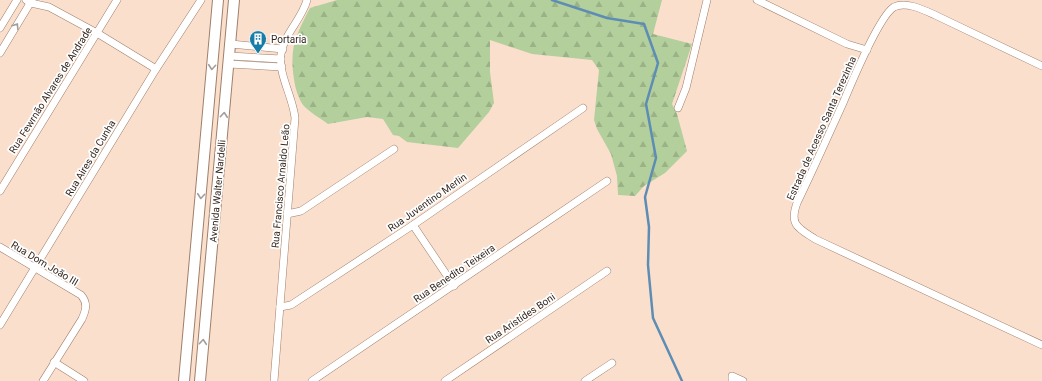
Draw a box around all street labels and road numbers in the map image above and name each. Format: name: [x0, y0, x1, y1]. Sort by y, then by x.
street label: Rua Fewrnão Alvares de Andrade: [7, 25, 94, 155]
street label: Estrada de Acesso Santa Terezinha: [785, 55, 858, 202]
street label: Rua Aires da Cunha: [63, 118, 118, 198]
street label: Rua Francisco Arnaldo Leão: [270, 123, 291, 248]
street label: Avenida Walter Nardelli: [208, 139, 227, 243]
street label: Rua Juventino Merlin: [386, 171, 469, 234]
street label: Rua Dom João III: [9, 239, 80, 288]
street label: Rua Benedito Teixeira: [412, 242, 497, 305]
street label: Rua Aristídes Boni: [483, 291, 557, 346]

